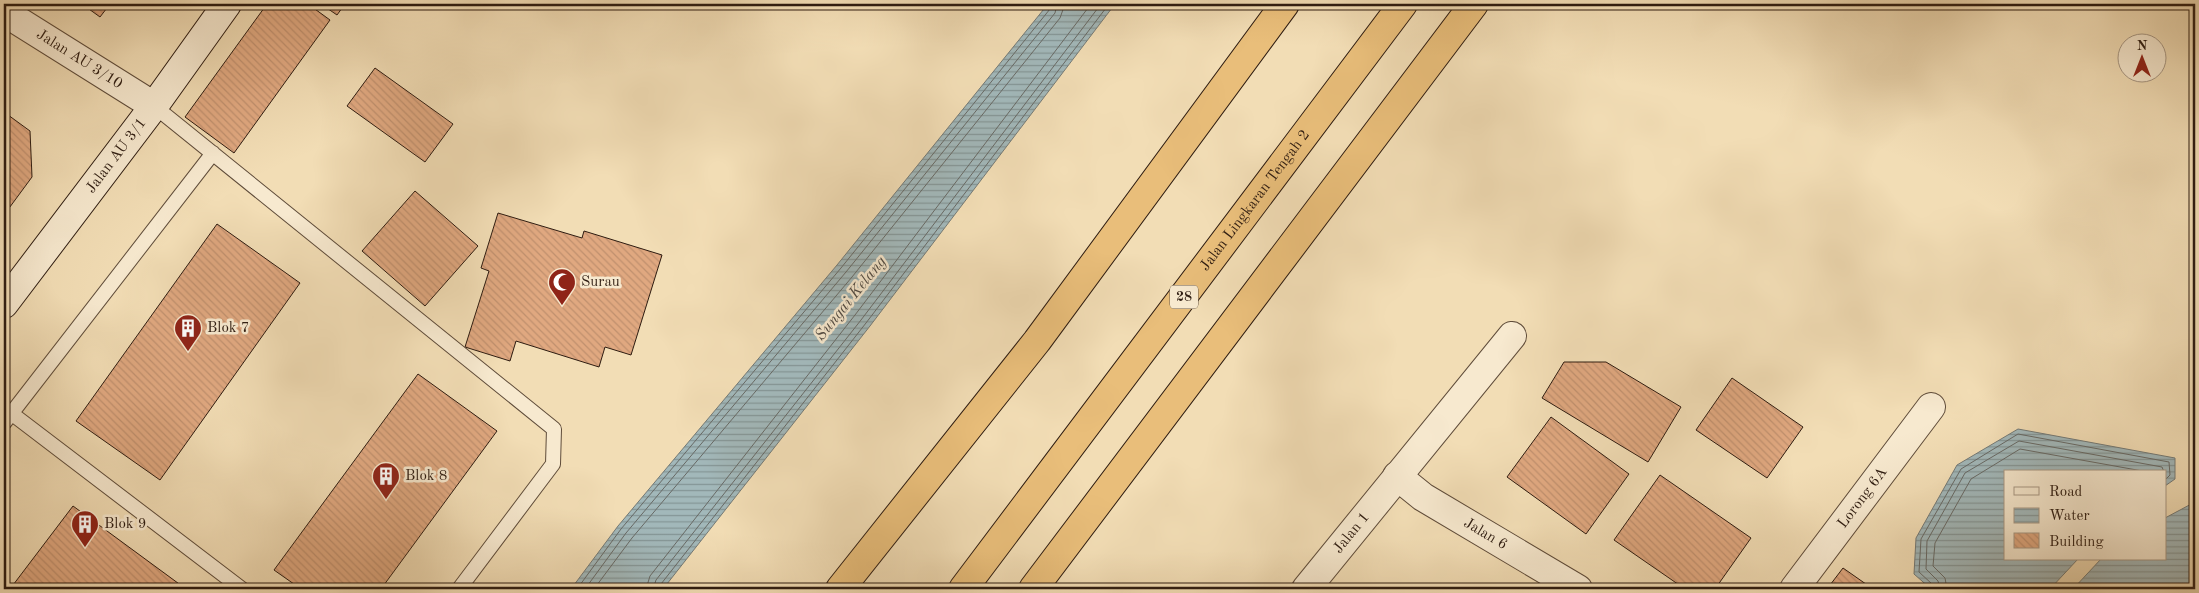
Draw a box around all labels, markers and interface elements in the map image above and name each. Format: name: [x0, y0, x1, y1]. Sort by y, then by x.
street label: Jalan AU 3/10: [34, 27, 125, 92]
north arrow: [2116, 32, 2166, 82]
text: N: [2137, 39, 2148, 53]
street label: Jalan AU 3/1: [83, 115, 149, 196]
street label: Jalan Lingkaran Tengah 2: [1197, 127, 1313, 274]
water label: Sungai Kelang: [812, 254, 890, 344]
mosque icon: Surau: [547, 267, 577, 306]
place label: Surau: [581, 275, 620, 290]
road number: 28: [1170, 286, 1198, 308]
building icon: Blok 7: [173, 313, 203, 352]
place label: Blok 7: [207, 321, 250, 336]
building icon: Blok 8: [371, 461, 401, 500]
street label: Lorong 6A: [1835, 464, 1890, 531]
place label: Blok 8: [405, 469, 448, 484]
legend: [2004, 470, 2166, 560]
text: Road: [2049, 485, 2083, 500]
building icon: Blok 9: [70, 509, 100, 548]
text: Water: [2049, 509, 2090, 524]
street label: Jalan 1: [1330, 510, 1372, 557]
street label: Jalan 6: [1461, 515, 1510, 553]
place label: Blok 9: [104, 517, 147, 532]
text: Building: [2049, 535, 2104, 550]

